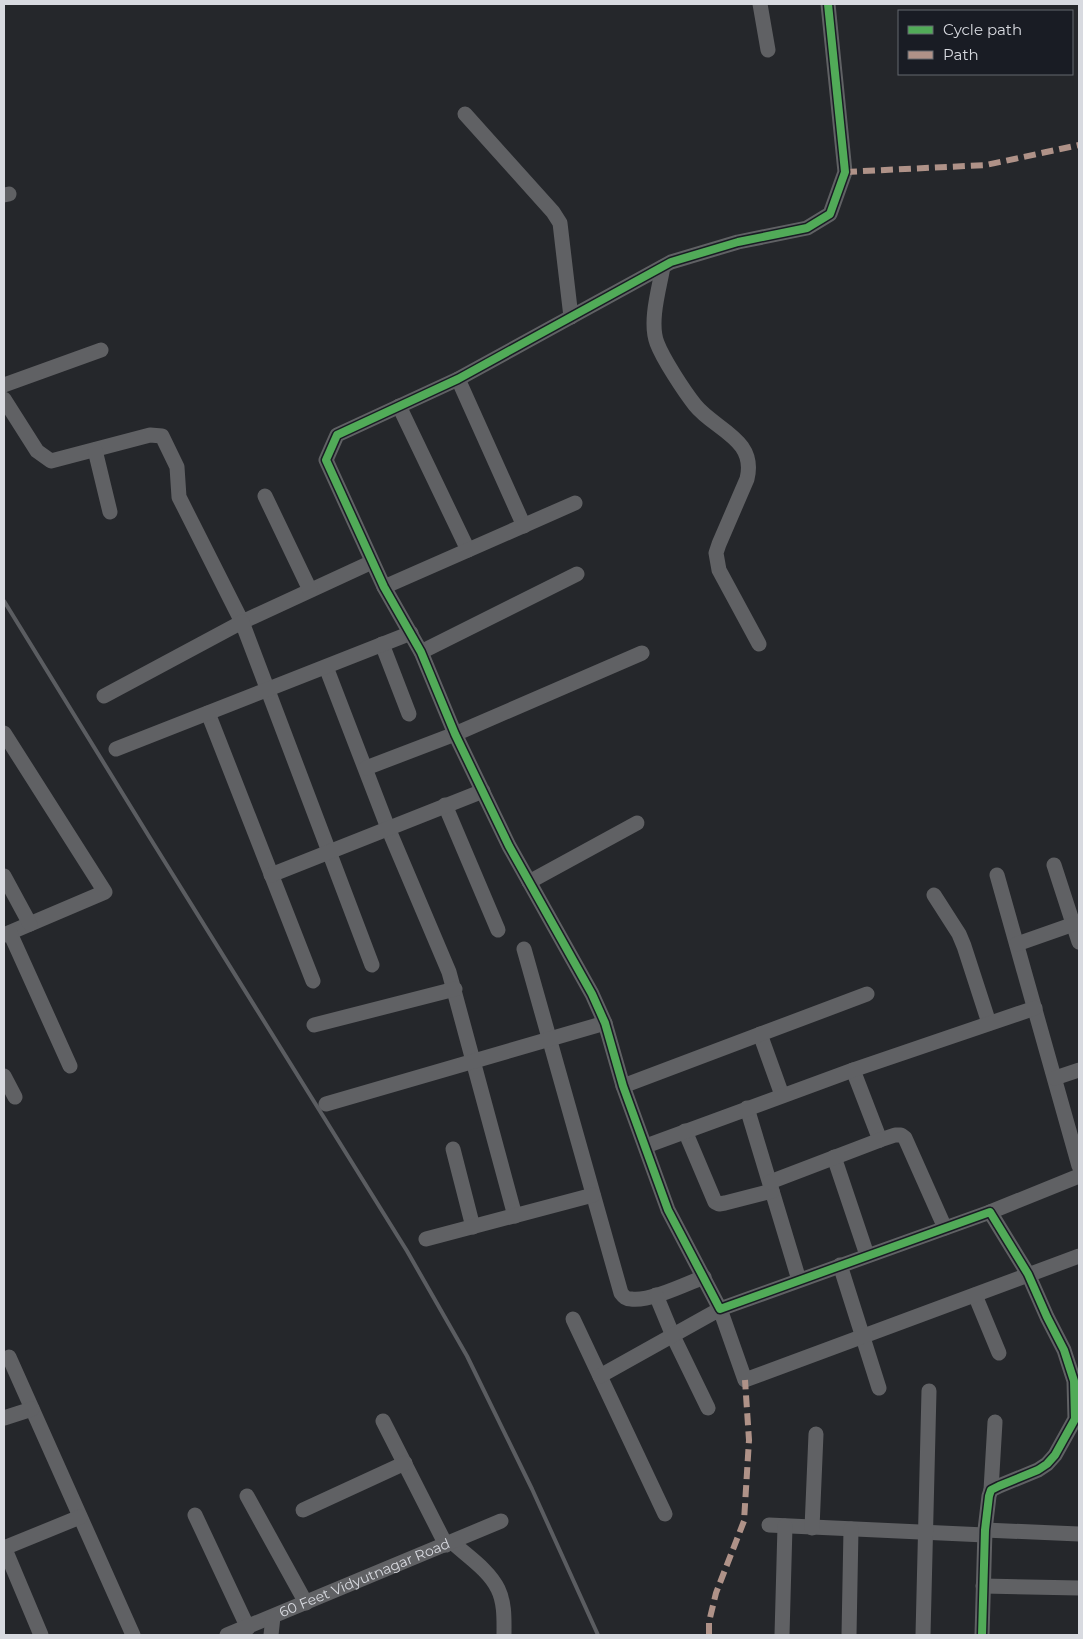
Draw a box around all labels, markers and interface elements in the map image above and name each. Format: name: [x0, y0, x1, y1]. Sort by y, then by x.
legend: [898, 10, 1073, 75]
text: Cycle path: [943, 20, 1022, 39]
text: Path: [943, 45, 979, 64]
street label: 60 Feet Vidyutnagar Road: [276, 1534, 453, 1621]

